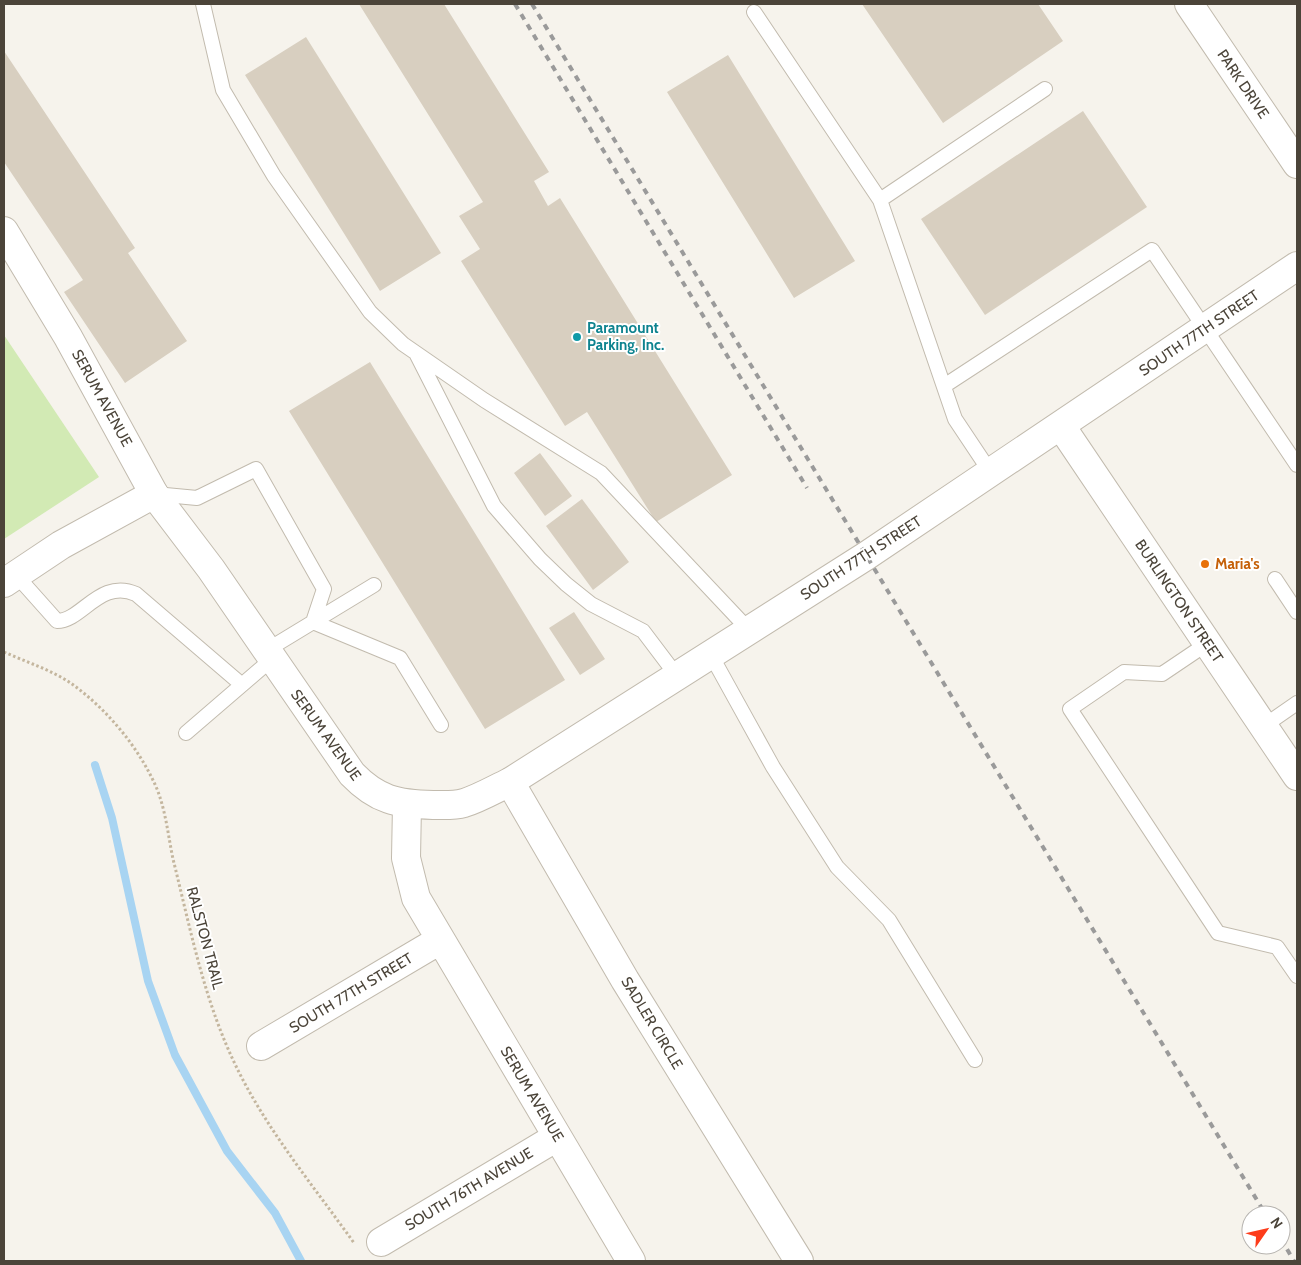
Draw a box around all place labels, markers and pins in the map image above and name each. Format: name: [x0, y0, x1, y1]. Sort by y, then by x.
place label: Paramount Parking, Inc.: [587, 319, 664, 354]
marker: Paramount Parking, Inc.: [571, 331, 583, 343]
place label: Maria's: [1215, 555, 1260, 573]
marker: Maria's: [1199, 558, 1211, 570]

